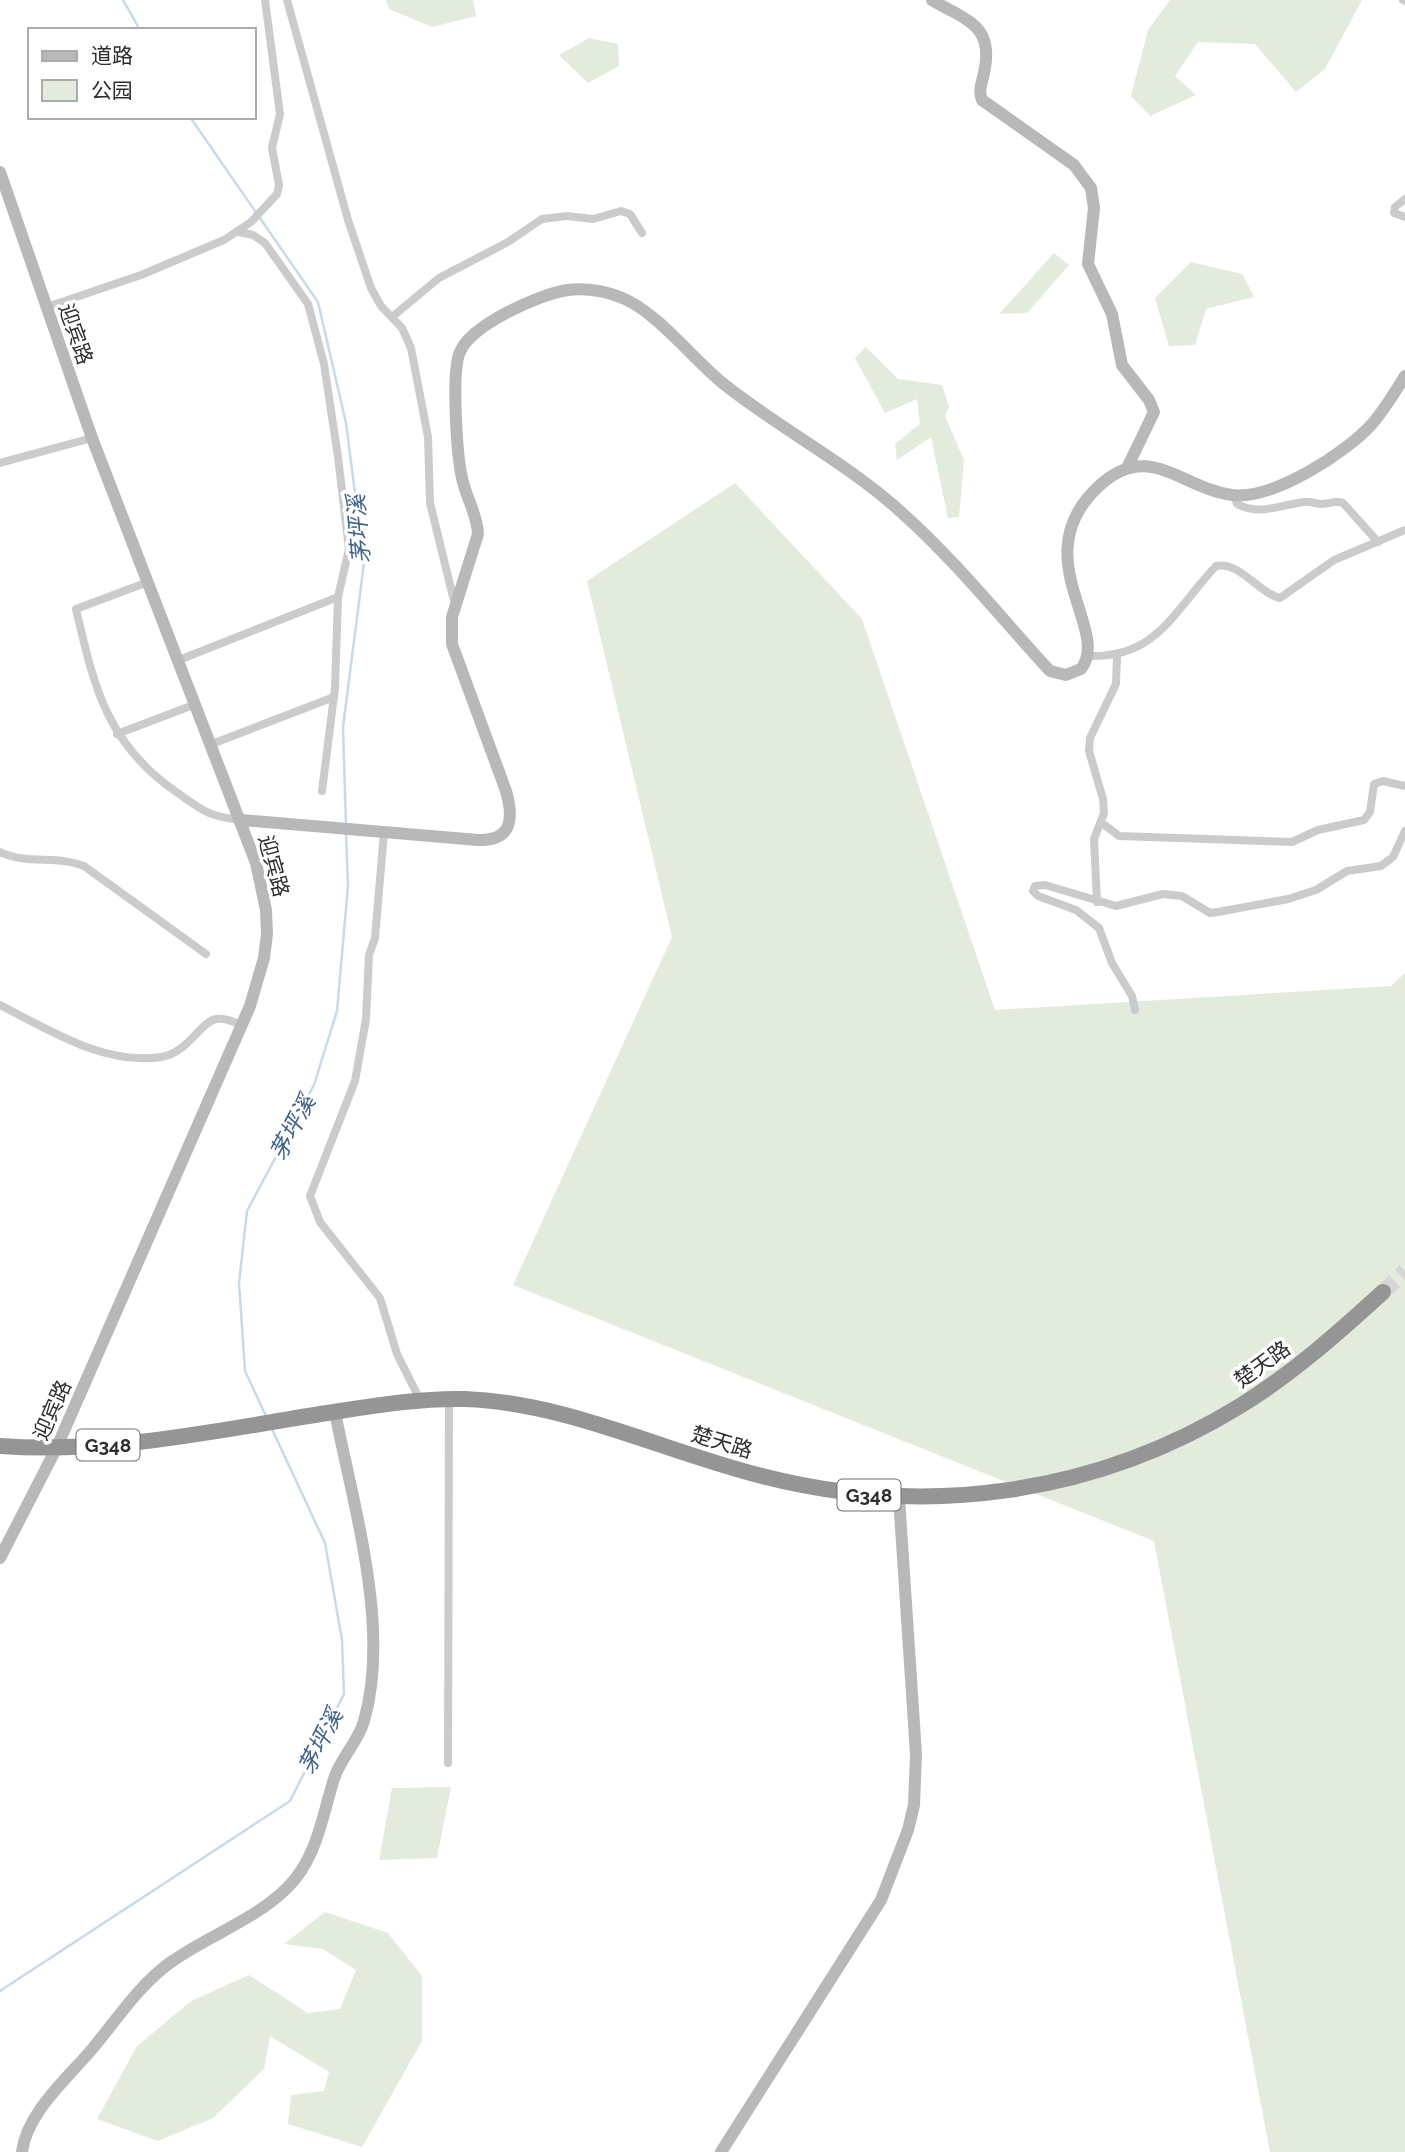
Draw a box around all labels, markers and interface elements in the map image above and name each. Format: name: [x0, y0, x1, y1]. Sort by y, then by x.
legend: [28, 28, 256, 119]
text: 道路: [91, 43, 133, 68]
text: 公园: [91, 78, 133, 103]
street label: 迎宾路: [54, 300, 98, 368]
water label: 茅坪溪: [341, 490, 374, 565]
street label: 迎宾路: [254, 832, 294, 900]
water label: 茅坪溪: [264, 1088, 322, 1164]
street label: 楚天路: [1229, 1335, 1295, 1393]
street label: 迎宾路: [28, 1376, 76, 1444]
street label: 楚天路: [688, 1421, 756, 1463]
road number: G348: [76, 1429, 140, 1460]
road number: G348: [838, 1480, 900, 1511]
water label: 茅坪溪: [292, 1701, 349, 1778]

